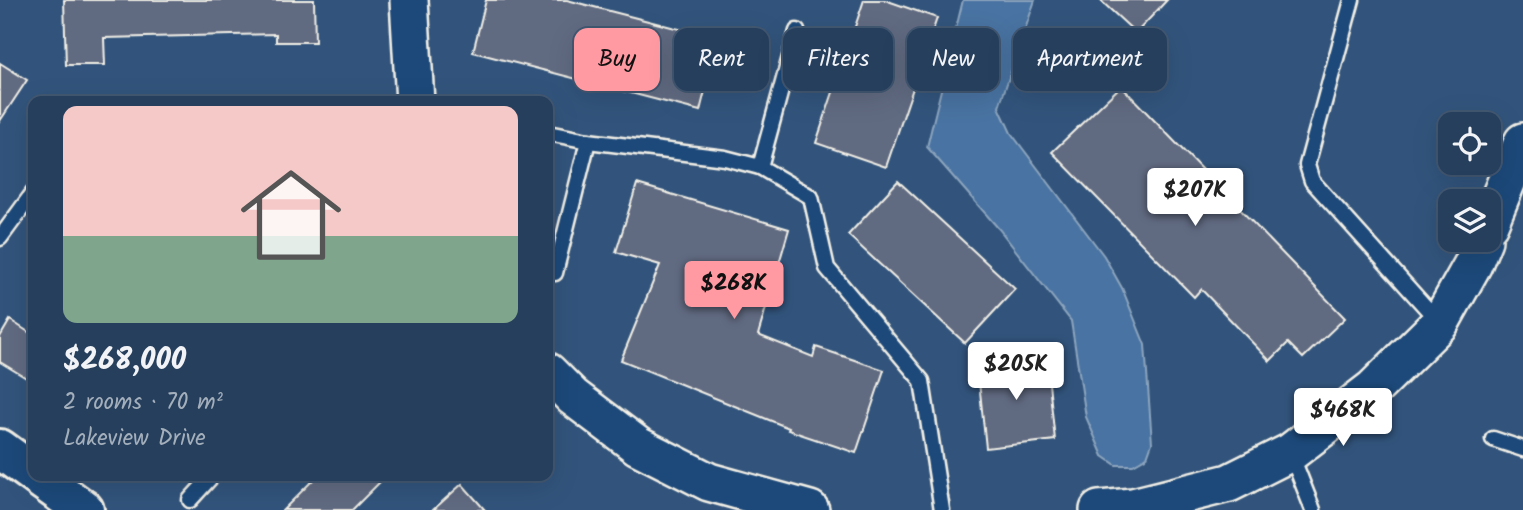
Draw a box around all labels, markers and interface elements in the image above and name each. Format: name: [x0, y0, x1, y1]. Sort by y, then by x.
chip: Buy: [574, 28, 660, 91]
chip: Rent: [674, 28, 769, 91]
chip: Filters: [783, 28, 893, 91]
chip: New: [907, 28, 999, 91]
chip: Apartment: [1013, 28, 1167, 91]
map controls: [1438, 112, 1501, 252]
button: locate: [1438, 112, 1501, 175]
icon: home: [228, 152, 354, 278]
pin: $207K: [1146, 168, 1244, 228]
text: $207K: [1163, 173, 1227, 209]
button: layers: [1438, 189, 1501, 252]
pin: $268K: [685, 262, 783, 321]
text: $268K: [701, 266, 767, 302]
text: $268,000: [63, 337, 186, 385]
pin: $205K: [967, 342, 1065, 402]
text: $205K: [984, 347, 1048, 383]
text: 2 rooms · 70 m²: [63, 385, 223, 421]
pin: $468K: [1294, 388, 1392, 448]
text: $468K: [1310, 393, 1376, 429]
text: Lakeview Drive: [63, 421, 206, 457]

